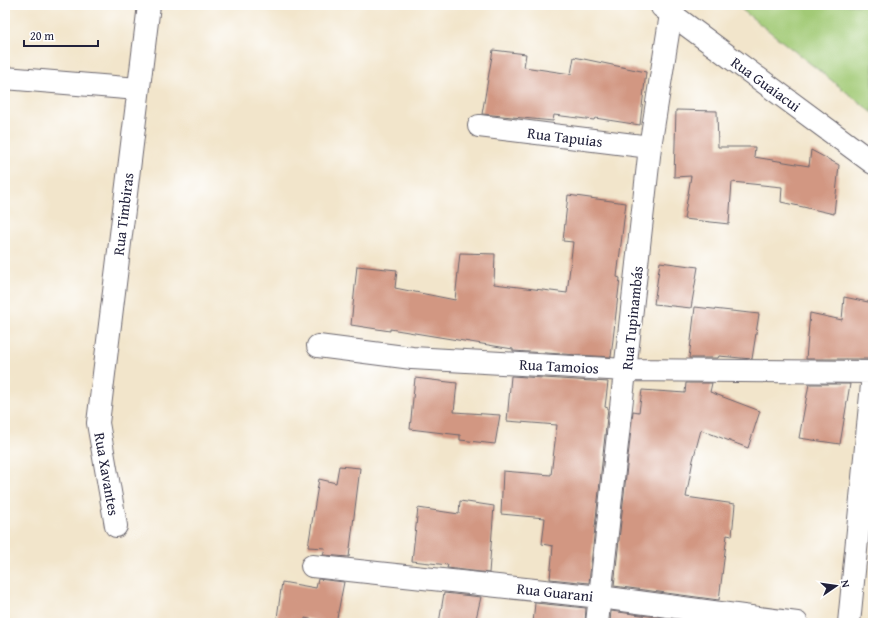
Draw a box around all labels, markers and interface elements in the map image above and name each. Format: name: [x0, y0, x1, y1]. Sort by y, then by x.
scale bar: [24, 22, 98, 48]
text: 20 m: [30, 27, 54, 44]
street label: Rua Guaiacui: [727, 52, 805, 116]
street label: Rua Tapuias: [526, 122, 604, 152]
street label: Rua Timbiras: [108, 171, 138, 257]
street label: Rua Tupinambás: [616, 265, 648, 371]
street label: Rua Tamoios: [519, 353, 599, 379]
street label: Rua Xavantes: [89, 431, 125, 517]
north arrow: [816, 566, 856, 606]
street label: Rua Guarani: [516, 578, 594, 606]
text: N: [837, 578, 855, 590]

